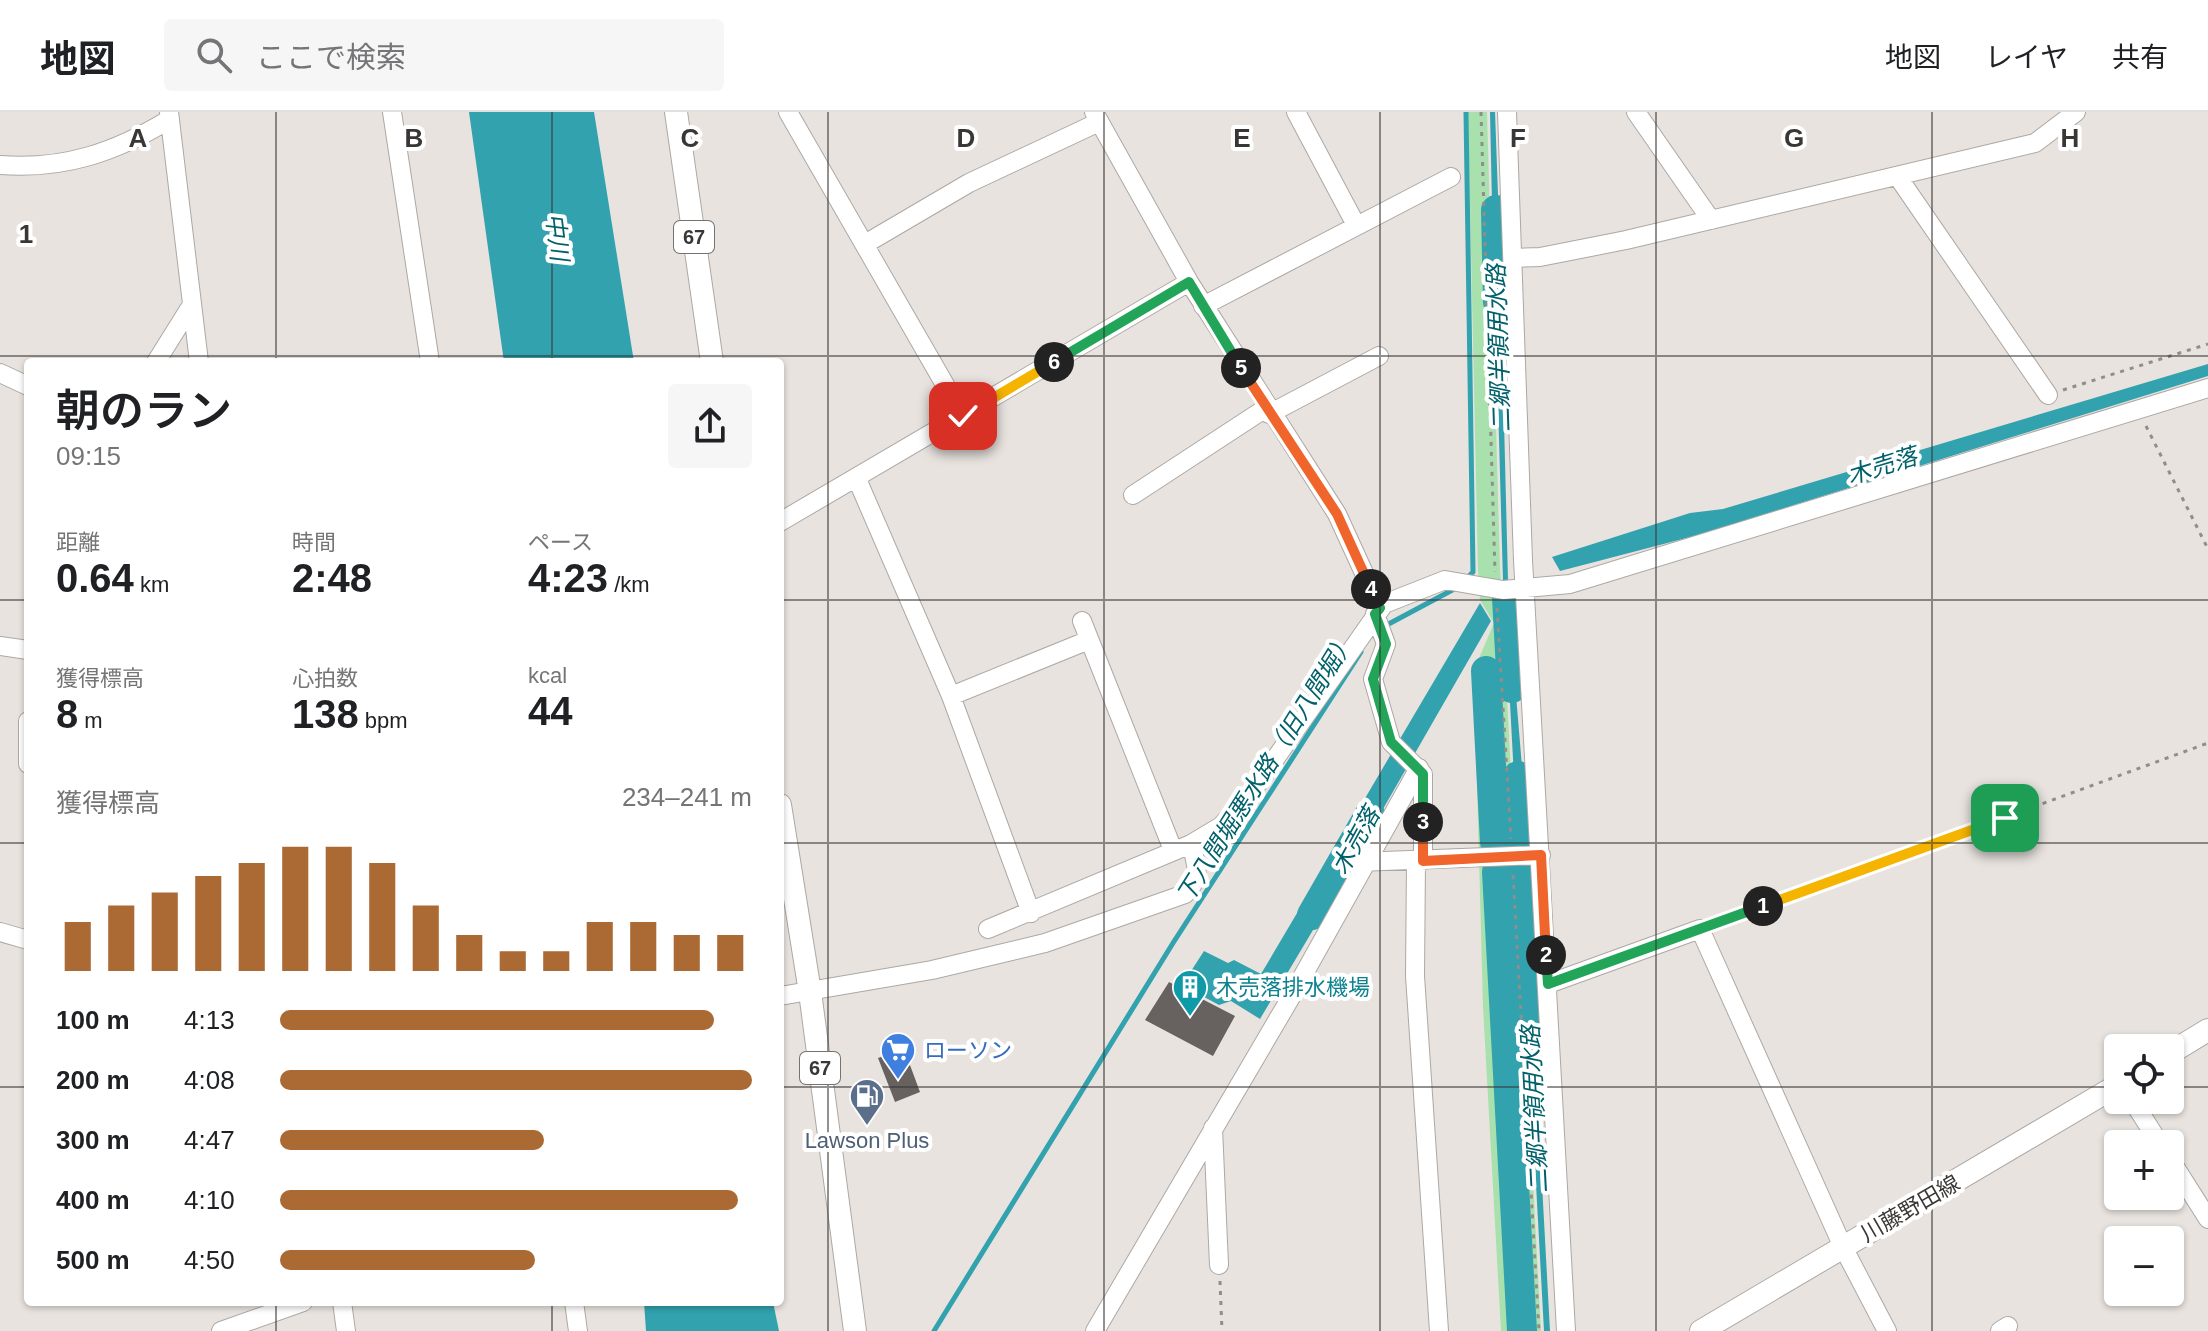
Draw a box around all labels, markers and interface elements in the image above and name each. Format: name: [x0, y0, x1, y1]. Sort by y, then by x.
search box: [164, 19, 724, 91]
icon: search: [192, 33, 236, 77]
text: 地図: [40, 38, 116, 80]
text: ここで検索: [256, 41, 406, 74]
text: 地図: [1885, 42, 1941, 73]
text: レイヤ: [1985, 42, 2068, 73]
text: 共有: [2112, 42, 2168, 73]
text: A: [129, 123, 148, 153]
text: B: [405, 123, 423, 153]
text: C: [681, 123, 700, 153]
text: D: [957, 123, 975, 153]
text: E: [1233, 123, 1251, 153]
text: F: [1510, 123, 1526, 153]
text: G: [1784, 123, 1804, 153]
text: H: [2061, 123, 2079, 153]
water label: 中川: [541, 211, 574, 265]
text: 1: [19, 219, 33, 249]
road number: 67: [674, 221, 714, 253]
water label: 二郷半領用水路: [1482, 262, 1515, 432]
pin: 6: [1034, 342, 1074, 382]
pin: 5: [1221, 348, 1261, 388]
text: 6: [1048, 349, 1060, 374]
text: 5: [1235, 355, 1247, 380]
pin: [929, 382, 997, 450]
button: share: [668, 384, 752, 468]
text: 朝のラン: [56, 386, 232, 435]
icon: check: [941, 394, 985, 438]
text: 09:15: [56, 441, 121, 471]
water label: 木売落: [1843, 441, 1924, 489]
text: 距離: [56, 530, 100, 555]
text: 時間: [292, 530, 336, 555]
text: ペース: [528, 530, 593, 555]
text: 0.64: [56, 556, 134, 600]
text: 2:48: [292, 556, 372, 600]
text: 4:23: [528, 556, 608, 600]
pin: 4: [1351, 569, 1391, 609]
text: km: [134, 572, 169, 597]
text: /km: [608, 572, 650, 597]
text: 4: [1365, 576, 1377, 601]
water label: 下八間堀悪水路（旧八間堀）: [1171, 628, 1360, 907]
text: kcal: [528, 663, 567, 688]
text: 獲得標高: [56, 666, 144, 691]
text: 心拍数: [292, 666, 358, 691]
text: 44: [528, 689, 573, 733]
text: 8: [56, 692, 78, 736]
text: 138: [292, 692, 359, 736]
text: m: [78, 708, 103, 733]
text: bpm: [359, 708, 408, 733]
text: 234–241 m: [622, 782, 752, 812]
pin: [1971, 784, 2039, 852]
text: 獲得標高: [56, 788, 160, 818]
icon: arrive: [1983, 796, 2027, 840]
water label: 木売落: [1326, 799, 1387, 879]
pin: 3: [1403, 802, 1443, 842]
text: 3: [1417, 809, 1429, 834]
pin: 1: [1743, 886, 1783, 926]
text: 1: [1757, 893, 1769, 918]
pin: 2: [1526, 935, 1566, 975]
text: 2: [1540, 942, 1552, 967]
building icon: 木売落排水機場: [1171, 968, 1209, 1018]
place label: 木売落排水機場: [1216, 975, 1370, 1000]
text: 100 m: [56, 1005, 130, 1035]
text: 4:13: [184, 1005, 235, 1035]
water label: 二郷半領用水路: [1517, 1022, 1552, 1194]
supermarket icon: ローソン: [879, 1031, 917, 1081]
map controls: [2104, 1034, 2184, 1306]
button: locate: [2104, 1034, 2184, 1114]
place label: ローソン: [924, 1038, 1012, 1063]
road number: 67: [800, 1052, 840, 1084]
text: 200 m: [56, 1065, 130, 1095]
text: 4:08: [184, 1065, 235, 1095]
fuel station icon: Lawson Plus: [848, 1077, 886, 1127]
text: 300 m: [56, 1125, 130, 1155]
text: 4:47: [184, 1125, 235, 1155]
place label: Lawson Plus: [805, 1128, 929, 1153]
button: +: [2104, 1130, 2184, 1210]
street label: 川藤野田線: [1856, 1170, 1964, 1247]
text: 400 m: [56, 1185, 130, 1215]
text: 4:10: [184, 1185, 235, 1215]
button: −: [2104, 1226, 2184, 1306]
text: 500 m: [56, 1245, 130, 1275]
text: 4:50: [184, 1245, 235, 1275]

